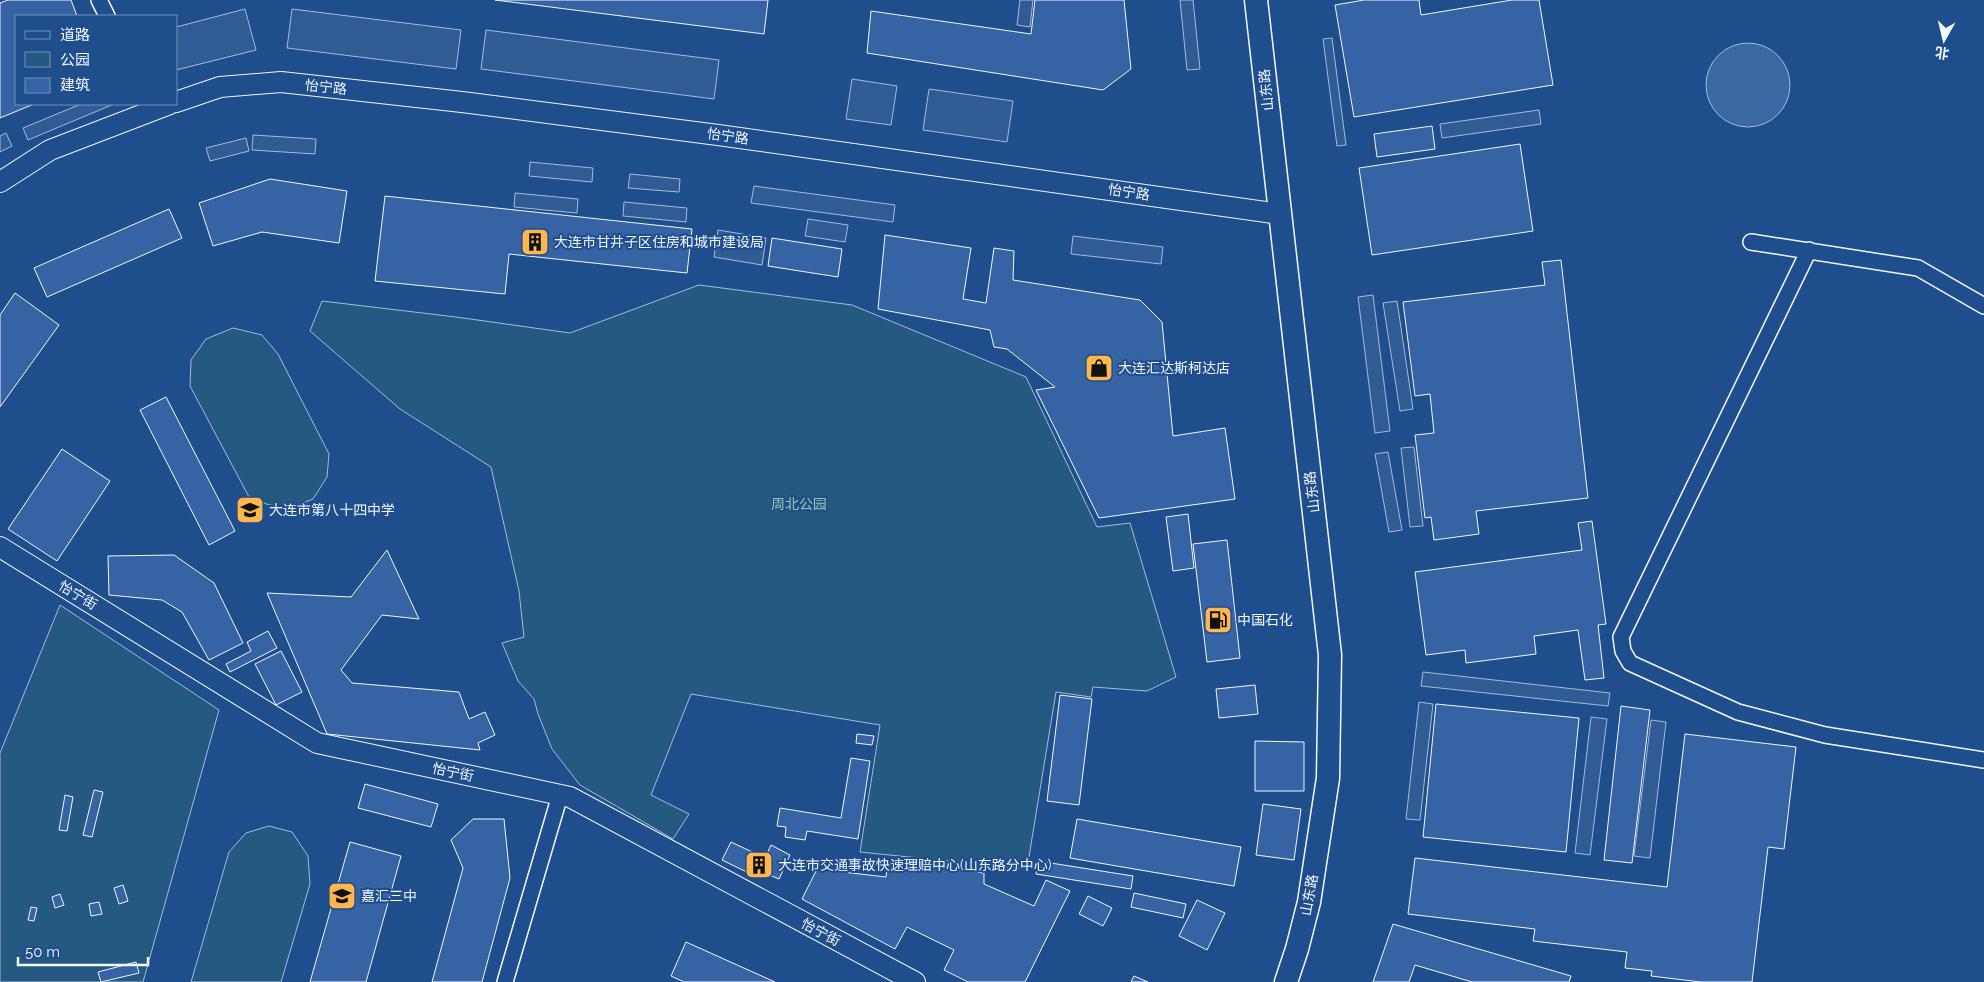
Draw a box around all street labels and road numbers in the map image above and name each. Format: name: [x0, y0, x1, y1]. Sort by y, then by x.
street label: 山东路: [1256, 68, 1276, 112]
street label: 怡宁路: [304, 77, 348, 97]
street label: 怡宁路: [706, 125, 750, 147]
street label: 怡宁路: [1107, 181, 1151, 203]
street label: 山东路: [1302, 470, 1322, 514]
street label: 怡宁街: [56, 577, 100, 613]
street label: 怡宁街: [431, 760, 475, 784]
street label: 山东路: [1297, 873, 1321, 917]
street label: 怡宁街: [799, 915, 843, 949]

